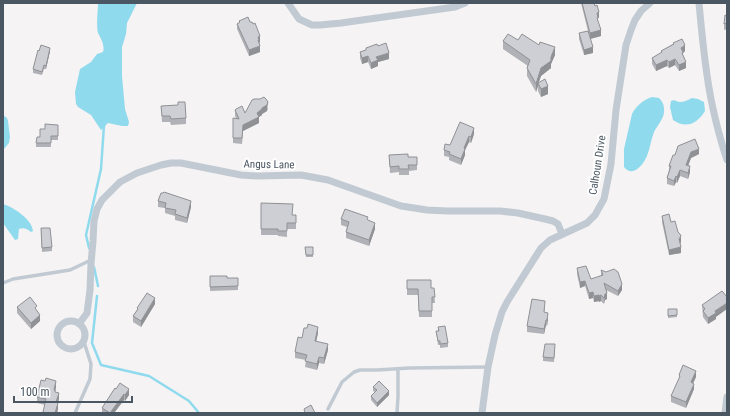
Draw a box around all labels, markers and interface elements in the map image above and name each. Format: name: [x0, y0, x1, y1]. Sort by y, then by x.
street label: Calhoun Drive: [586, 134, 609, 196]
street label: Angus Lane: [243, 158, 295, 171]
scale bar: [14, 378, 132, 404]
text: 100 m: [20, 385, 50, 399]

